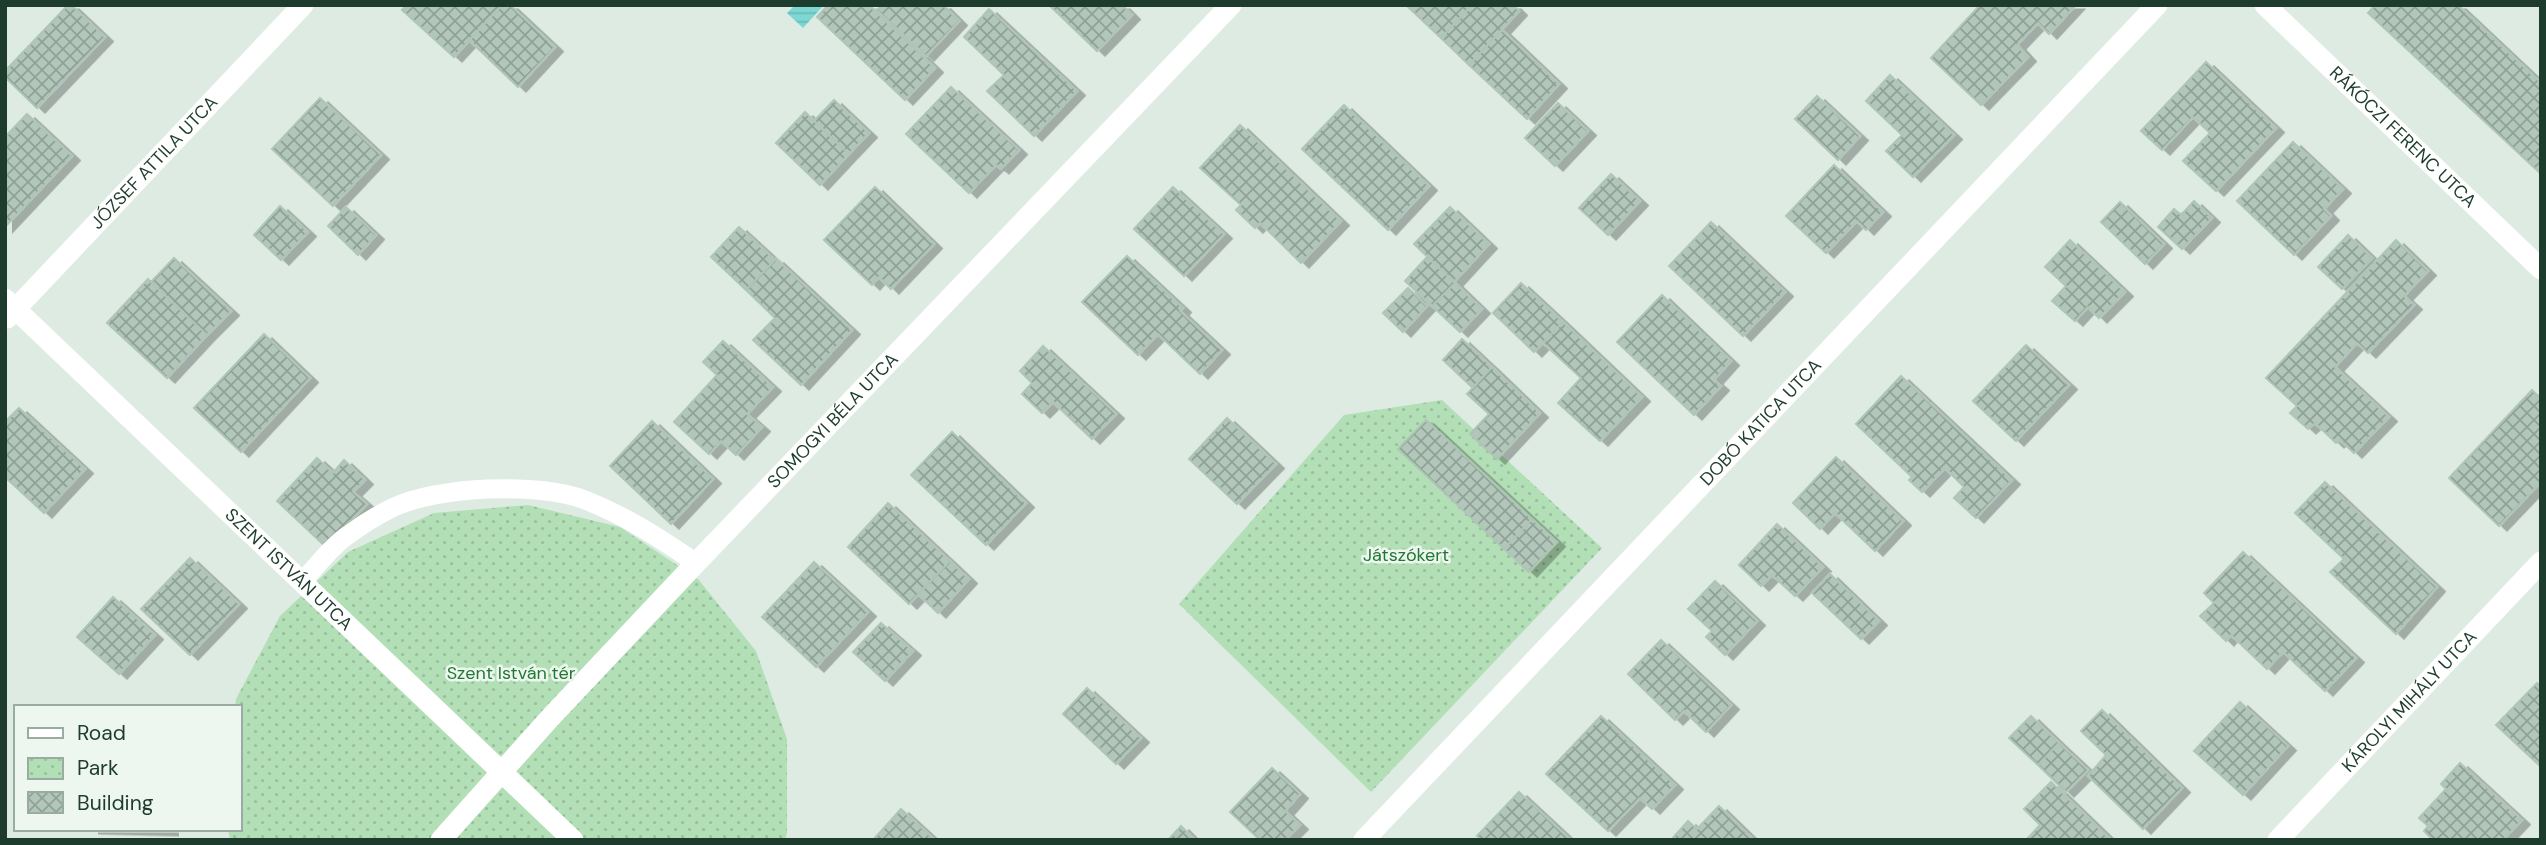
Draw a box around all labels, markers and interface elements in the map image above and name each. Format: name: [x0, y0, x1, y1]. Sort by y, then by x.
street label: RÁKÓCZI FERENC UTCA: [2324, 61, 2482, 213]
street label: JÓZSEF ATTILA UTCA: [85, 91, 223, 234]
street label: SOMOGYI BÉLA UTCA: [762, 348, 903, 493]
street label: DOBÓ KATICA UTCA: [1695, 354, 1827, 491]
street label: SZENT ISTVÁN UTCA: [220, 503, 358, 636]
park label: Játszókert: [1363, 543, 1449, 567]
street label: KÁROLYI MIHÁLY UTCA: [2336, 625, 2482, 777]
park label: Szent István tér: [447, 661, 576, 685]
legend: [14, 705, 242, 831]
text: Road: [77, 719, 126, 747]
text: Park: [77, 754, 119, 782]
text: Building: [77, 789, 154, 817]

